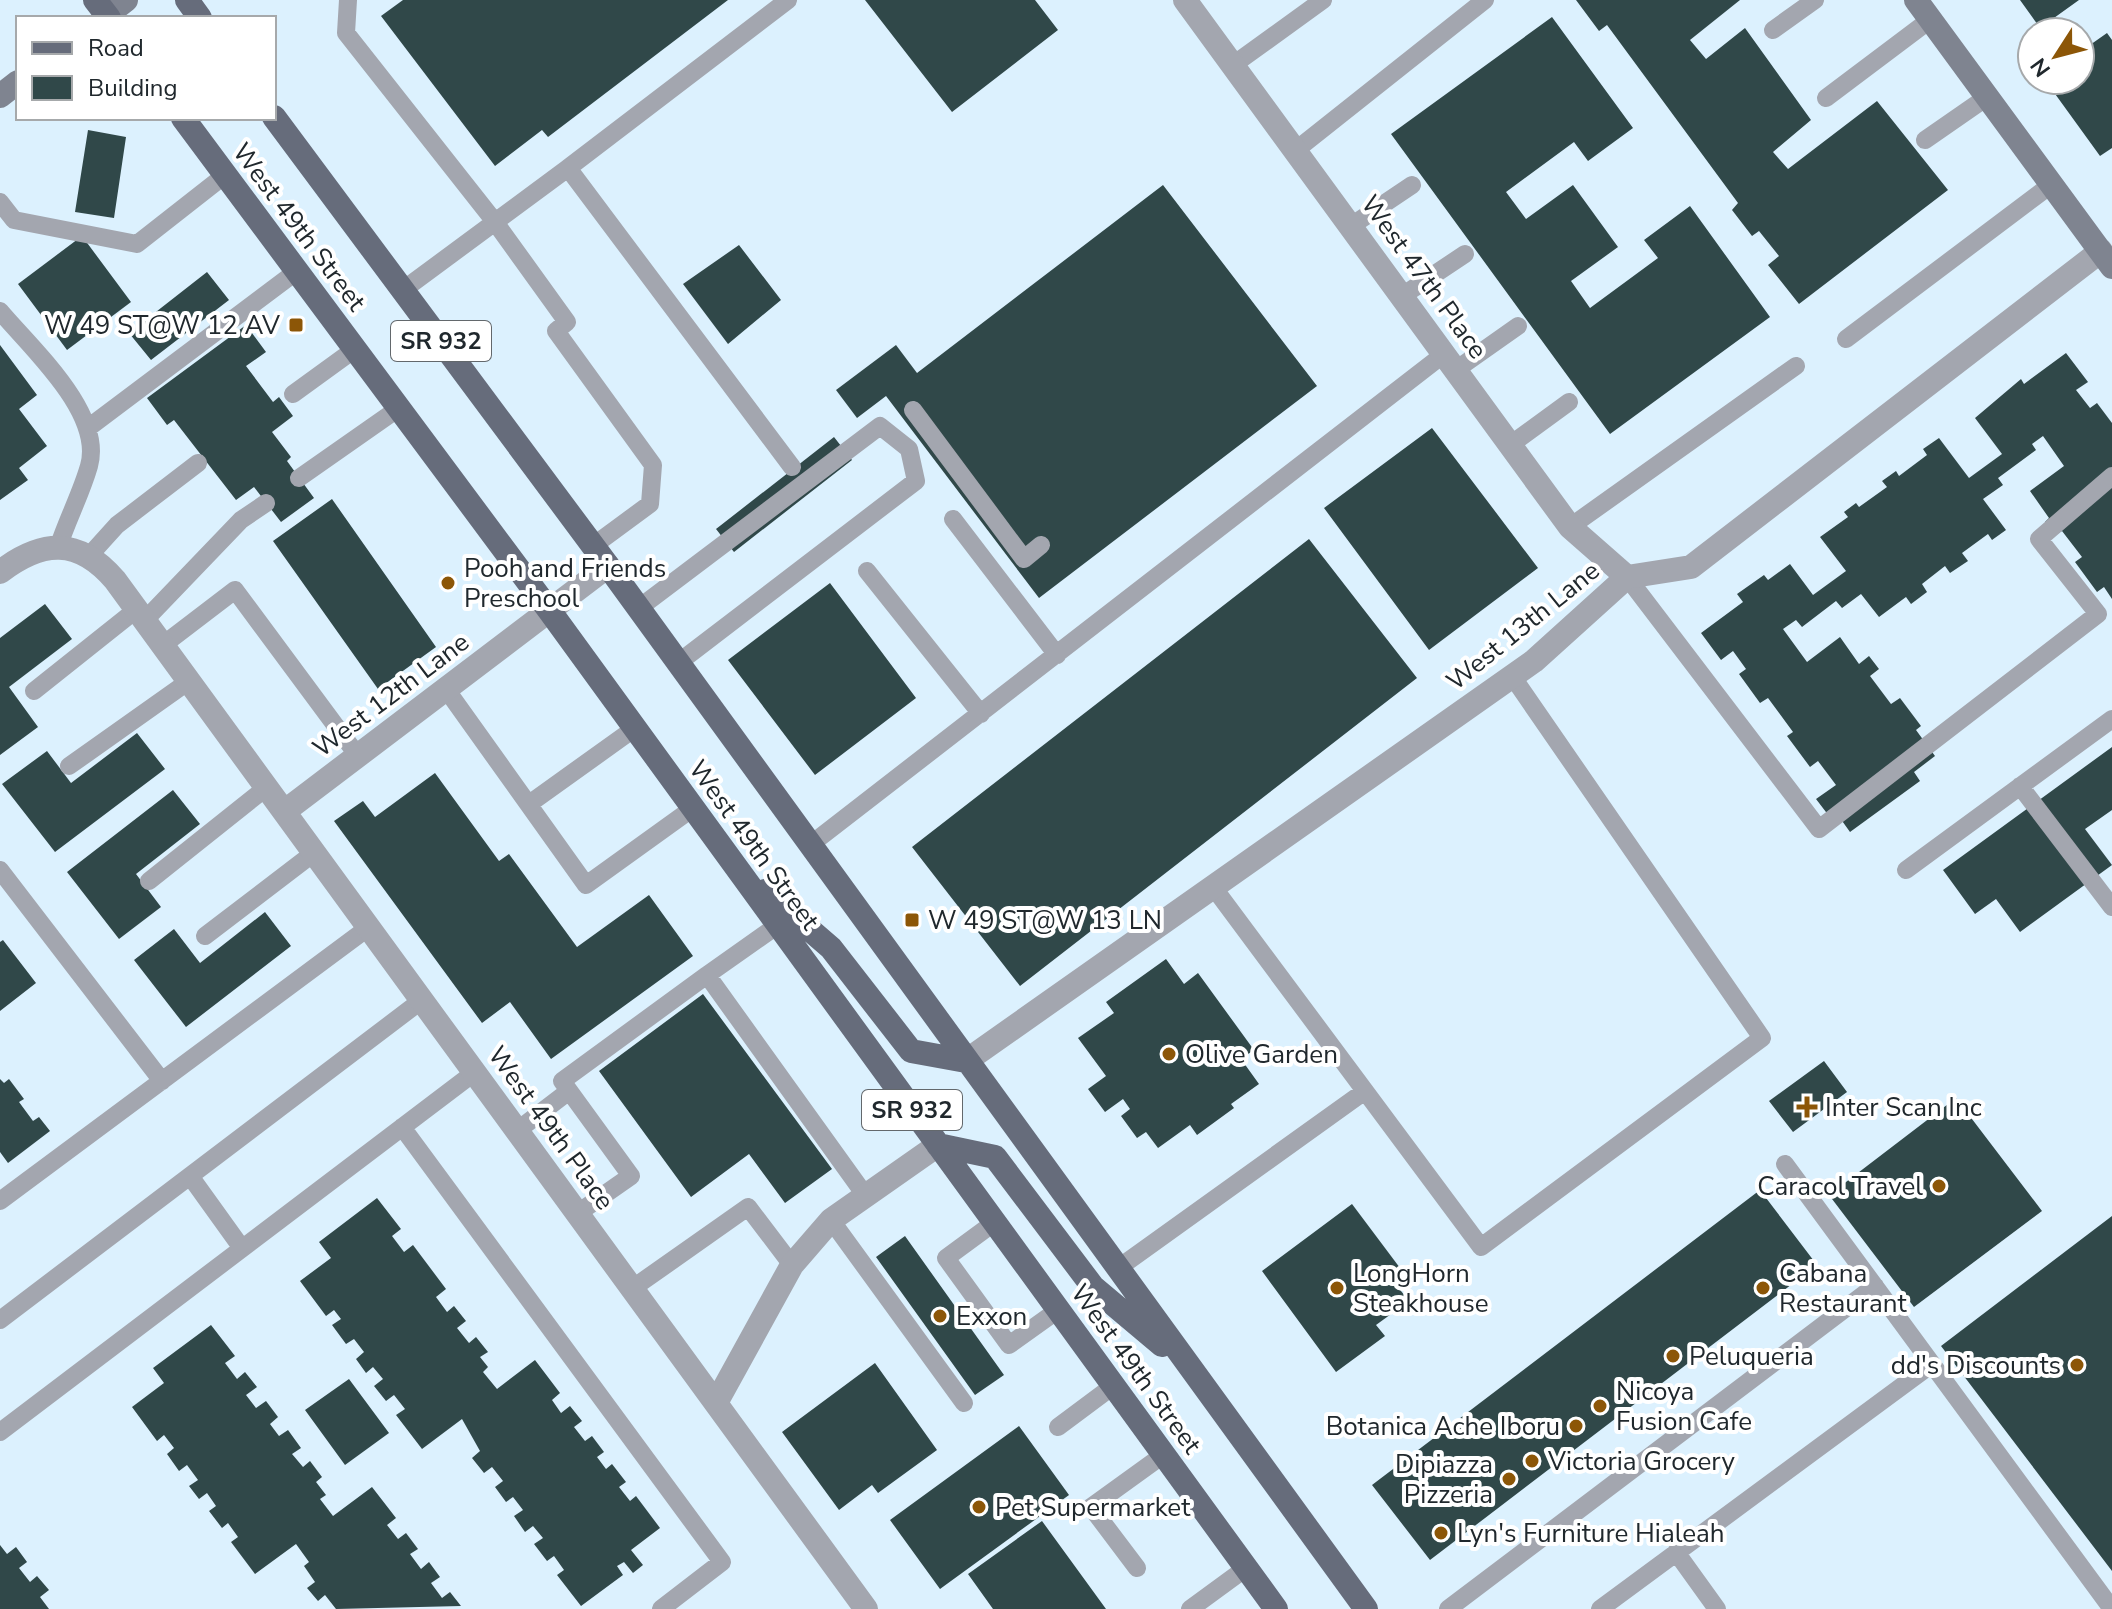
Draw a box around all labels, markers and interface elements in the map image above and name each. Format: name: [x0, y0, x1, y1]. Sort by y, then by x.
legend: [16, 16, 276, 120]
north arrow: [2016, 16, 2096, 96]
text: Road: [88, 32, 144, 64]
text: N: [2024, 52, 2058, 83]
text: Building: [88, 72, 178, 104]
street label: West 49th Street: [224, 136, 374, 319]
street label: West 47th Place: [1353, 188, 1495, 366]
place label: W 49 ST@W 12 AV: [44, 308, 280, 343]
marker: W 49 ST@W 12 AV: [287, 316, 305, 334]
road number: SR 932: [391, 321, 491, 361]
place label: Pooh and Friends Preschool: [464, 551, 666, 616]
street label: West 13th Lane: [1439, 553, 1607, 699]
marker: Pooh and Friends Preschool: [439, 574, 457, 592]
street label: West 12th Lane: [306, 625, 476, 765]
street label: West 49th Street: [681, 753, 828, 938]
place label: W 49 ST@W 13 LN: [928, 903, 1162, 938]
marker: W 49 ST@W 13 LN: [903, 911, 921, 929]
place label: Olive Garden: [1185, 1037, 1338, 1072]
street label: West 49th Place: [480, 1039, 622, 1217]
marker: Olive Garden: [1160, 1045, 1178, 1063]
road number: SR 932: [862, 1090, 962, 1130]
place label: Inter Scan Inc: [1825, 1090, 1982, 1125]
marker: Inter Scan Inc: [1796, 1096, 1818, 1118]
place label: Caracol Travel: [1757, 1169, 1923, 1204]
marker: Caracol Travel: [1930, 1177, 1948, 1195]
place label: LongHorn Steakhouse: [1353, 1256, 1489, 1321]
place label: Cabana Restaurant: [1779, 1256, 1907, 1321]
street label: West 49th Street: [1063, 1277, 1210, 1462]
marker: LongHorn Steakhouse: [1328, 1279, 1346, 1297]
marker: Cabana Restaurant: [1754, 1279, 1772, 1297]
place label: Exxon: [956, 1299, 1027, 1334]
marker: Exxon: [931, 1307, 949, 1325]
place label: Peluqueria: [1689, 1339, 1814, 1374]
marker: Peluqueria: [1664, 1347, 1682, 1365]
place label: dd's Discounts: [1891, 1348, 2061, 1383]
marker: dd's Discounts: [2068, 1356, 2086, 1374]
place label: Nicoya Fusion Cafe: [1616, 1374, 1752, 1439]
marker: Nicoya Fusion Cafe: [1591, 1397, 1609, 1415]
place label: Botanica Ache Iboru: [1326, 1409, 1560, 1444]
marker: Botanica Ache Iboru: [1567, 1417, 1585, 1435]
place label: Victoria Grocery: [1547, 1444, 1735, 1479]
place label: Dipiazza Pizzeria: [1395, 1447, 1493, 1512]
marker: Victoria Grocery: [1523, 1452, 1541, 1470]
marker: Dipiazza Pizzeria: [1500, 1470, 1518, 1488]
place label: Pet Supermarket: [995, 1490, 1191, 1525]
marker: Pet Supermarket: [970, 1498, 988, 1516]
place label: Lyn's Furniture Hialeah: [1457, 1516, 1725, 1551]
marker: Lyn's Furniture Hialeah: [1432, 1524, 1450, 1542]

